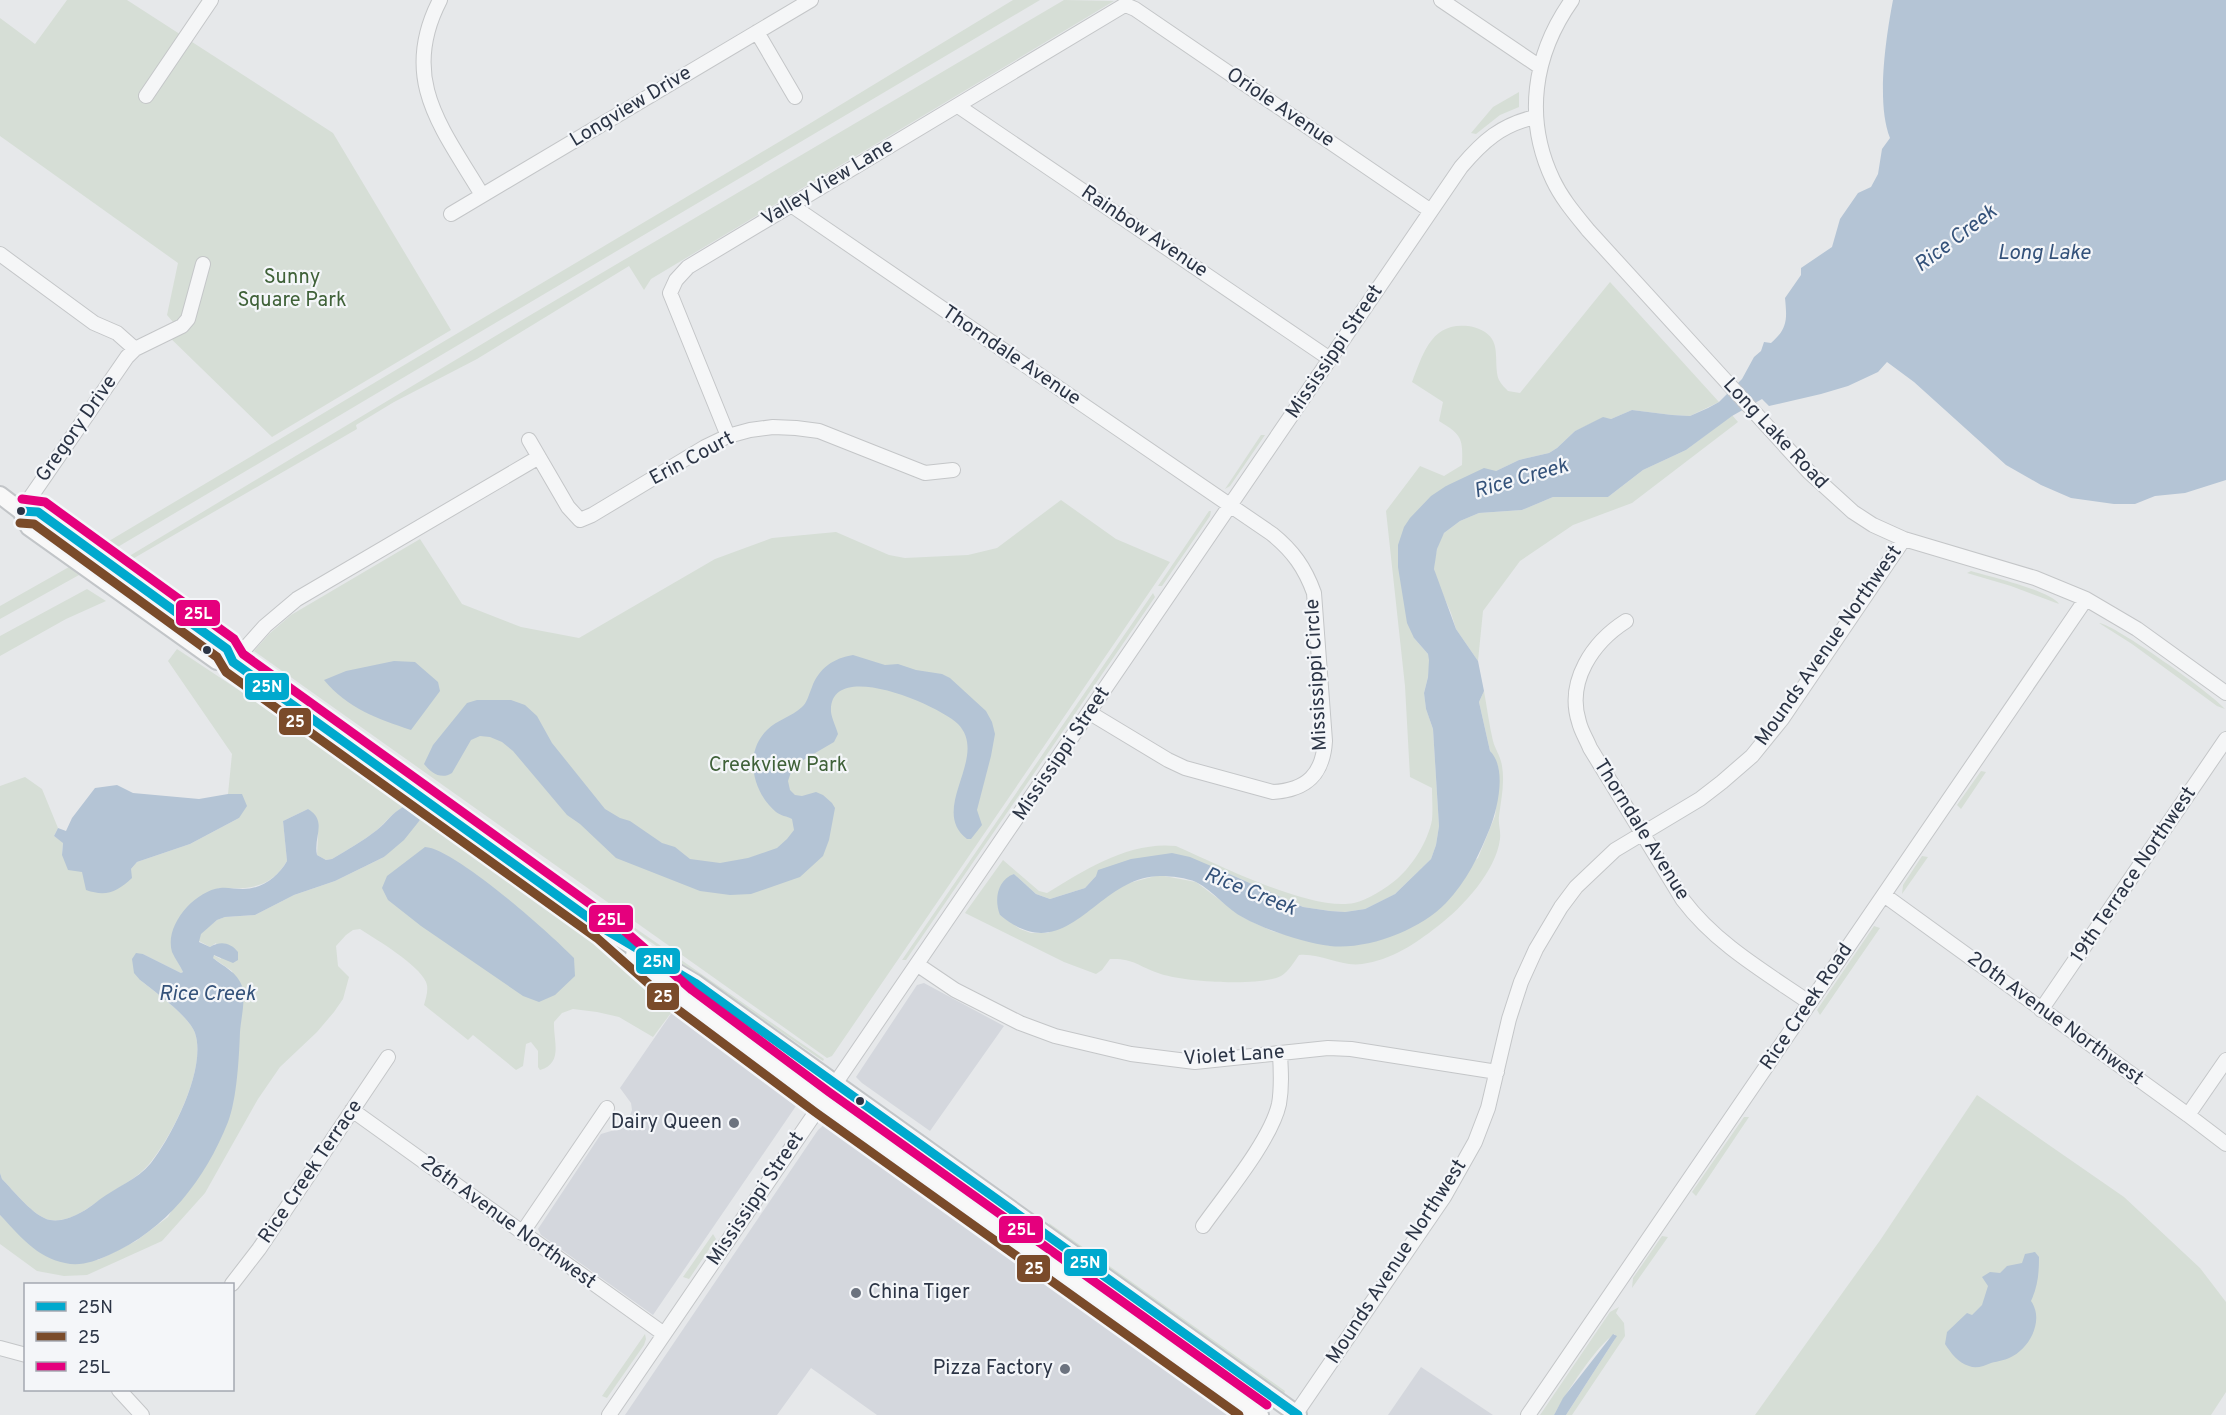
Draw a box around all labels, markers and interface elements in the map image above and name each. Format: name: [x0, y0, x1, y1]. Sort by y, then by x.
street label: Longview Drive: [565, 60, 697, 154]
street label: Oriole Avenue: [1221, 62, 1339, 154]
street label: Valley View Lane: [757, 133, 899, 233]
street label: Rainbow Avenue: [1076, 180, 1212, 284]
water label: Rice Creek: [1909, 199, 2003, 279]
water label: Long Lake: [1998, 240, 2092, 267]
park label: Sunny Square Park: [237, 265, 347, 314]
street label: Mississippi Street: [1281, 280, 1389, 424]
street label: Thorndale Avenue: [937, 300, 1085, 412]
street label: Gregory Drive: [31, 370, 123, 488]
street label: Long Lake Road: [1717, 373, 1833, 495]
street label: Erin Court: [645, 426, 739, 492]
water label: Rice Creek: [1471, 453, 1572, 505]
unlabelled marker: [15, 505, 27, 517]
street label: Mounds Avenue Northwest: [1750, 541, 1908, 751]
street label: Mississippi Circle: [1300, 598, 1334, 752]
line badge: 25L: [175, 599, 221, 627]
text: 25L: [184, 605, 212, 625]
unlabelled marker: [201, 644, 213, 656]
line badge: 25N: [244, 672, 290, 701]
text: 25N: [251, 678, 283, 698]
street label: Mississippi Street: [1008, 682, 1116, 826]
line badge: 25: [278, 707, 312, 736]
text: 25: [285, 713, 305, 733]
park label: Creekview Park: [709, 753, 847, 779]
street label: Thorndale Avenue: [1587, 754, 1695, 906]
street label: 19th Terrace Northwest: [2065, 782, 2203, 968]
water label: Rice Creek: [1200, 861, 1300, 923]
line badge: 25L: [588, 904, 634, 933]
text: 25L: [597, 911, 625, 931]
street label: Rice Creek Road: [1755, 938, 1859, 1076]
street label: 20th Avenue Northwest: [1962, 946, 2148, 1092]
line badge: 25N: [635, 947, 681, 975]
text: 25N: [642, 953, 674, 973]
water label: Rice Creek: [159, 981, 256, 1008]
line badge: 25: [646, 982, 680, 1011]
text: 25: [653, 988, 673, 1008]
street label: Violet Lane: [1182, 1039, 1286, 1073]
street label: Rice Creek Terrace: [253, 1095, 369, 1249]
unlabelled marker: [854, 1095, 866, 1107]
place label: Dairy Queen: [611, 1110, 722, 1136]
marker: Dairy Queen: [727, 1116, 741, 1130]
street label: Mississippi Street: [702, 1127, 810, 1271]
street label: 26th Avenue Northwest: [415, 1150, 601, 1296]
street label: Mounds Avenue Northwest: [1321, 1155, 1473, 1369]
line badge: 25L: [998, 1215, 1044, 1244]
text: 25L: [1007, 1221, 1035, 1241]
line badge: 25N: [1063, 1248, 1108, 1277]
line badge: 25: [1016, 1254, 1051, 1283]
text: 25N: [1069, 1254, 1101, 1274]
text: 25: [1024, 1260, 1044, 1280]
place label: China Tiger: [868, 1280, 970, 1306]
legend: [24, 1283, 234, 1391]
marker: China Tiger: [849, 1286, 863, 1300]
text: 25N: [78, 1297, 113, 1320]
text: 25: [78, 1327, 100, 1350]
place label: Pizza Factory: [933, 1356, 1053, 1382]
text: 25L: [78, 1357, 110, 1380]
marker: Pizza Factory: [1058, 1362, 1072, 1376]

